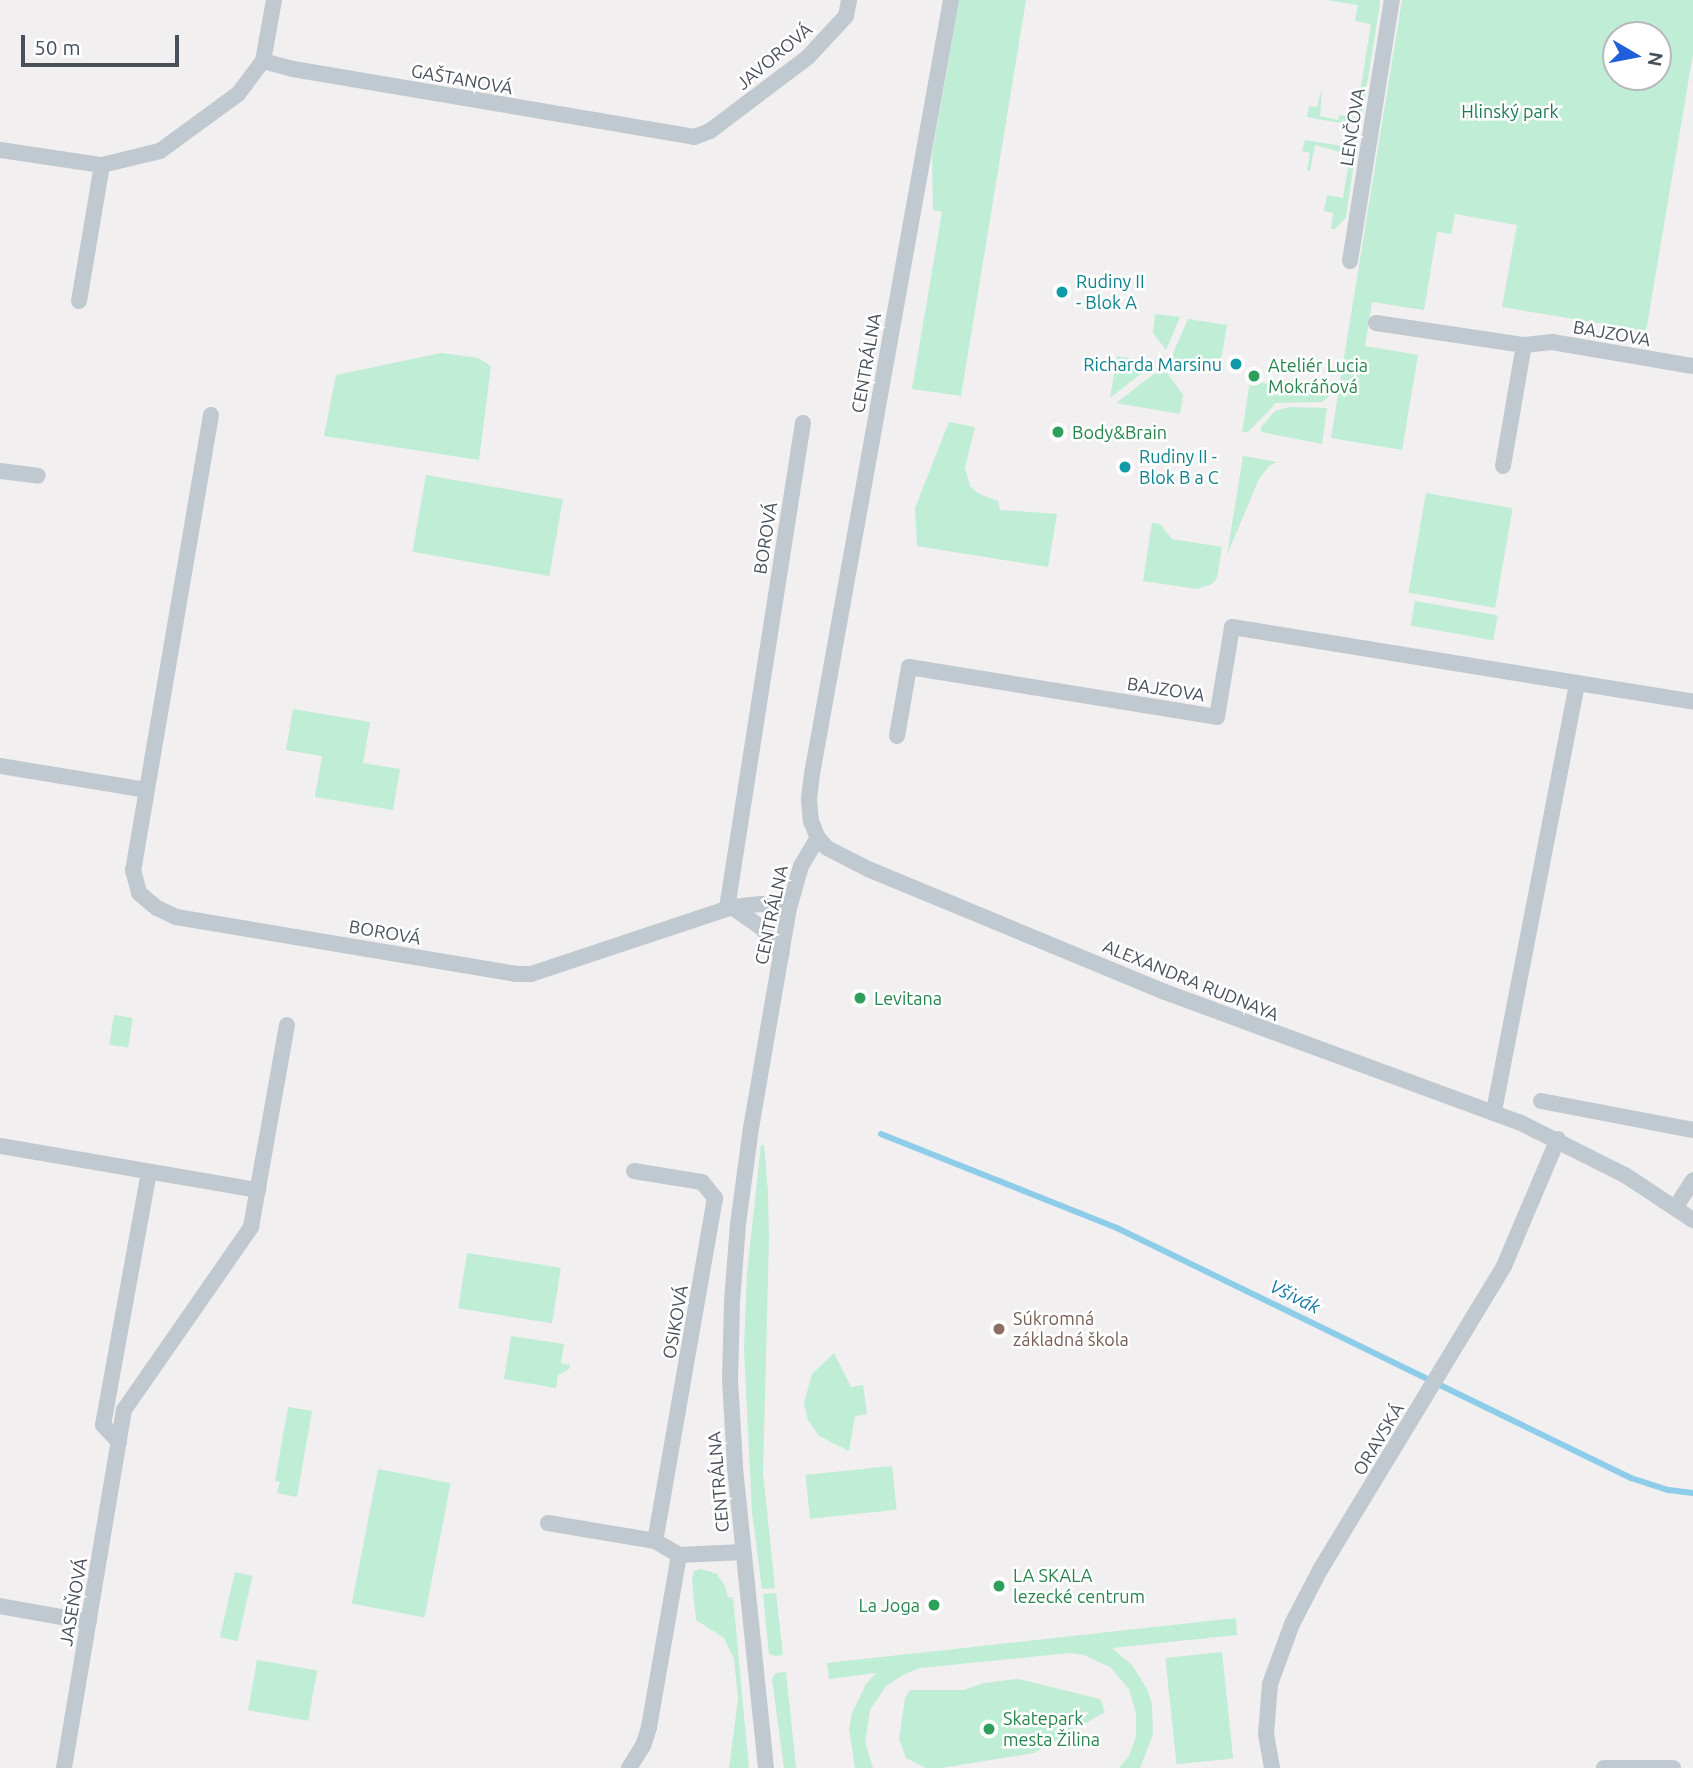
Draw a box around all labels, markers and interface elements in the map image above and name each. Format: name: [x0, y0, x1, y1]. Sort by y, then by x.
street label: JAVOROVÁ: [732, 18, 816, 94]
scale bar: [24, 21, 182, 65]
north arrow: [1602, 21, 1672, 91]
text: 50 m: [34, 35, 81, 59]
text: N: [1644, 50, 1668, 68]
street label: GAŠTANOVÁ: [409, 59, 515, 99]
street label: LENČOVA: [1335, 86, 1369, 168]
park label: Hlinský park: [1461, 100, 1559, 122]
place label: Rudiny II - Blok A: [1076, 271, 1145, 314]
marker: Rudiny II - Blok A: [1054, 284, 1070, 300]
street label: CENTRÁLNA: [847, 311, 885, 415]
street label: BAJZOVA: [1572, 316, 1652, 350]
place label: Richarda Marsinu: [1083, 353, 1222, 375]
place label: Ateliér Lucia Mokráňová: [1268, 355, 1368, 398]
marker: Richarda Marsinu: [1228, 356, 1244, 372]
marker: Ateliér Lucia Mokráňová: [1246, 368, 1262, 384]
place label: Body&Brain: [1072, 421, 1167, 443]
marker: Body&Brain: [1050, 424, 1066, 440]
place label: Rudiny II - Blok B a C: [1139, 446, 1219, 489]
marker: Rudiny II - Blok B a C: [1117, 459, 1133, 475]
street label: BOROVÁ: [749, 500, 781, 576]
street label: BAJZOVA: [1126, 672, 1206, 706]
street label: CENTRÁLNA: [750, 863, 792, 967]
street label: BOROVÁ: [347, 915, 423, 949]
street label: ALEXANDRA RUDNAYA: [1100, 935, 1282, 1025]
place label: Levitana: [874, 987, 942, 1009]
marker: Levitana: [852, 990, 868, 1006]
water label: Všivák: [1266, 1275, 1324, 1319]
street label: OSIKOVÁ: [658, 1283, 692, 1361]
place label: Súkromná základná škola: [1013, 1308, 1129, 1350]
marker: Súkromná základná škola: [991, 1321, 1007, 1337]
street label: ORAVSKÁ: [1348, 1399, 1408, 1479]
street label: CENTRÁLNA: [703, 1431, 733, 1533]
street label: JASEŇOVÁ: [55, 1556, 91, 1648]
place label: LA SKALA lezecké centrum: [1013, 1565, 1145, 1608]
marker: LA SKALA lezecké centrum: [991, 1578, 1007, 1594]
place label: La Joga: [858, 1594, 920, 1616]
marker: La Joga: [926, 1597, 942, 1613]
place label: Skatepark mesta Žilina: [1003, 1708, 1100, 1750]
marker: Skatepark mesta Žilina: [981, 1721, 997, 1737]

